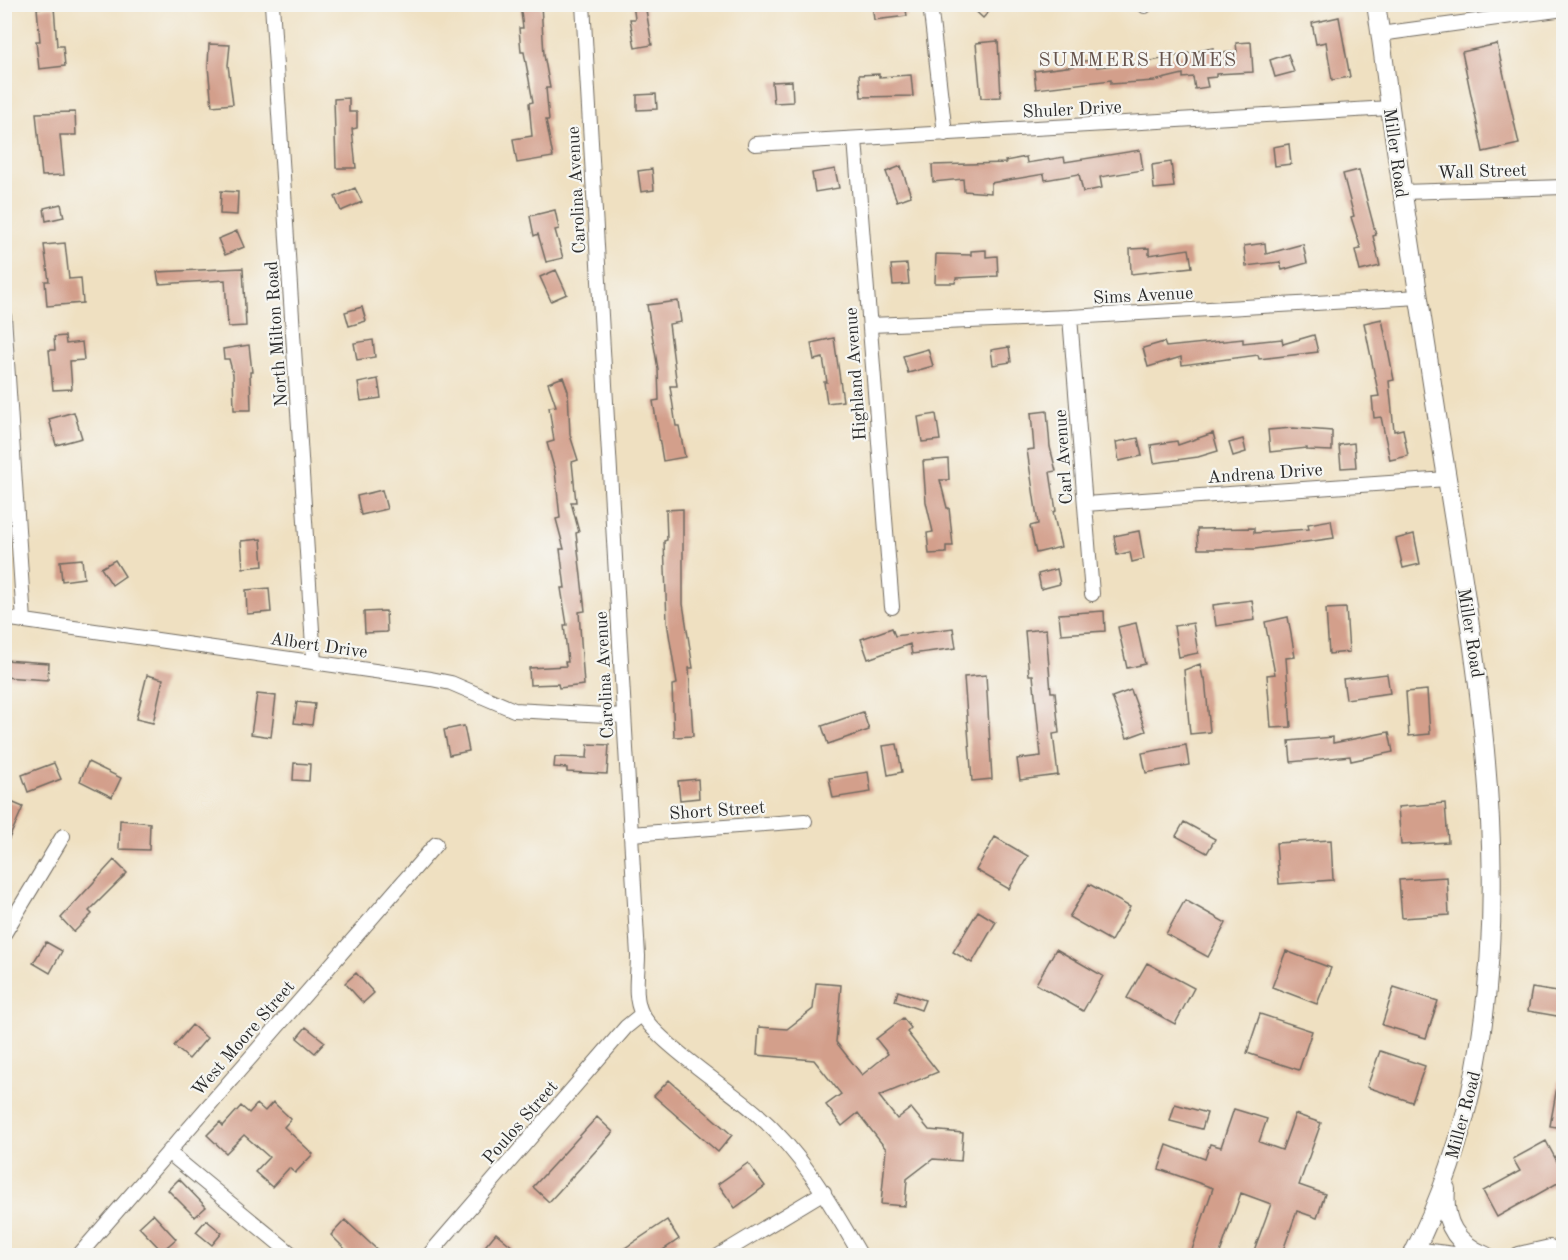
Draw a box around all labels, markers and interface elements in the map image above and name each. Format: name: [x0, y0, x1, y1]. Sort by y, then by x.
district label: SUMMERS HOMES: [1038, 51, 1238, 71]
street label: Shuler Drive: [1022, 98, 1122, 122]
street label: Miller Road: [1380, 107, 1410, 199]
street label: Carolina Avenue: [565, 126, 589, 254]
street label: Wall Street: [1437, 161, 1527, 183]
street label: North Milton Road: [263, 260, 291, 407]
street label: Sims Avenue: [1092, 284, 1194, 308]
street label: Highland Avenue: [842, 307, 870, 441]
street label: Carl Avenue: [1052, 409, 1076, 505]
street label: Andrena Drive: [1207, 461, 1323, 487]
street label: Miller Road: [1454, 587, 1486, 679]
street label: Carolina Avenue: [593, 611, 617, 739]
street label: Albert Drive: [269, 630, 369, 662]
street label: Short Street: [668, 799, 766, 823]
street label: West Moore Street: [189, 978, 299, 1100]
street label: Miller Road: [1444, 1069, 1484, 1161]
street label: Poulos Street: [480, 1077, 562, 1168]

